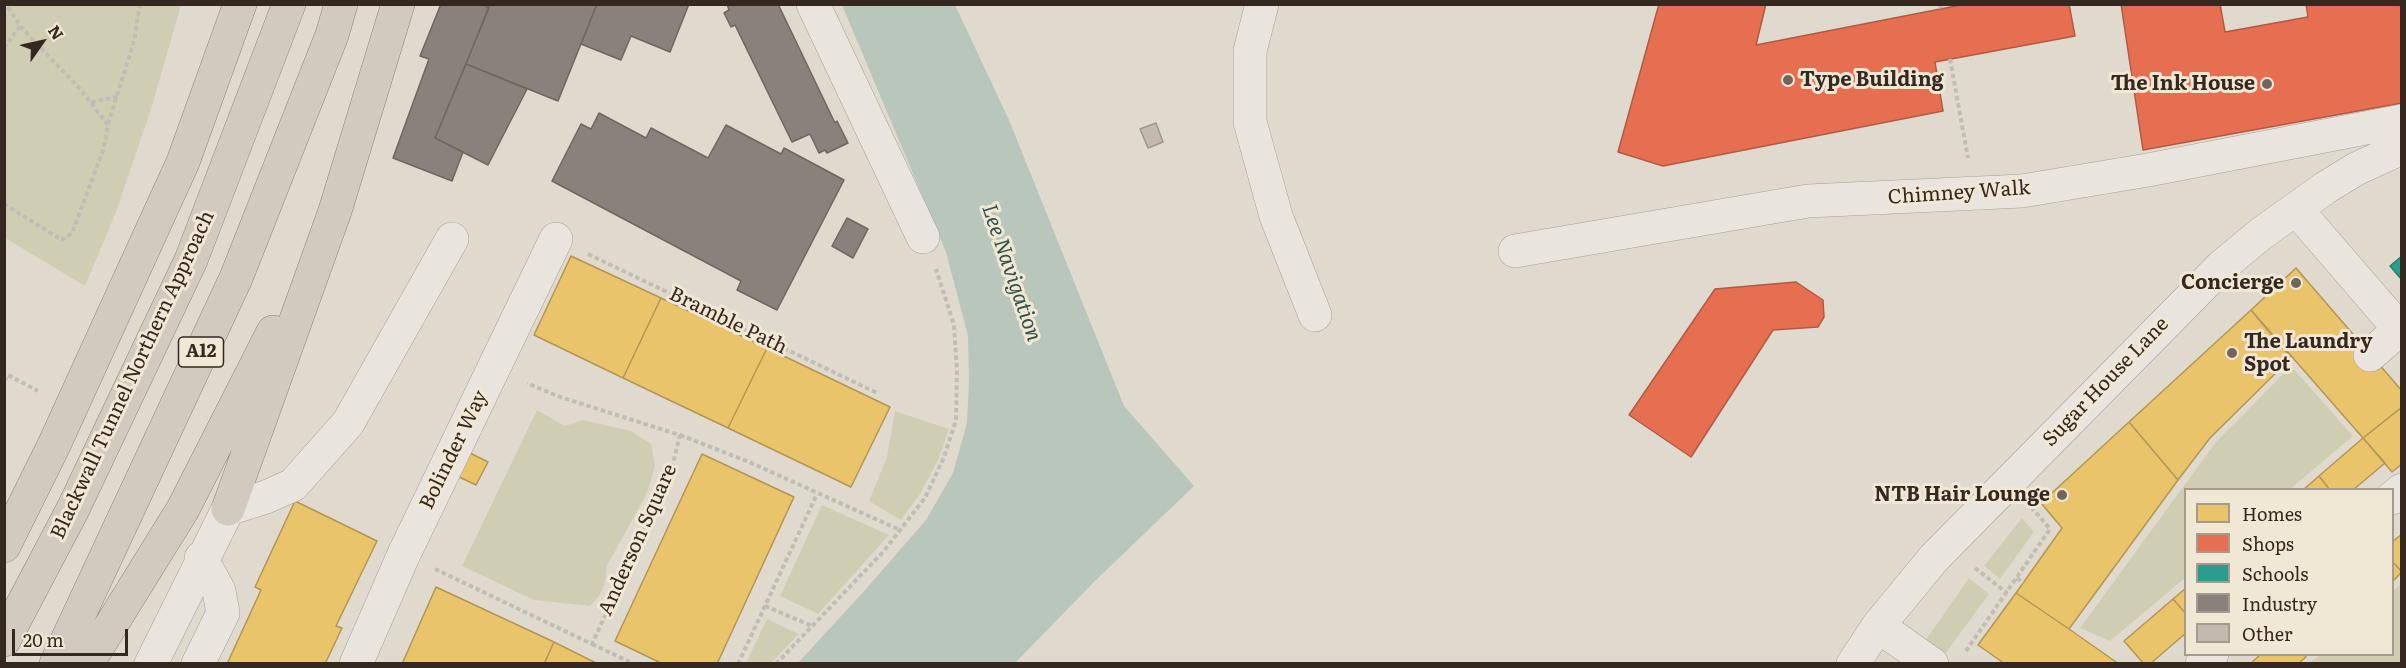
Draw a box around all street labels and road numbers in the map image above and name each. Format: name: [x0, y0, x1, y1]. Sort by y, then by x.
street label: Chimney Walk: [1887, 176, 2031, 210]
street label: Blackwall Tunnel Northern Approach: [46, 207, 220, 543]
street label: Bramble Path: [665, 282, 791, 360]
street label: Sugar House Lane: [2038, 312, 2174, 452]
road number: A12: [178, 337, 224, 367]
street label: Bolinder Way: [415, 387, 493, 513]
street label: Anderson Square: [594, 460, 682, 620]

